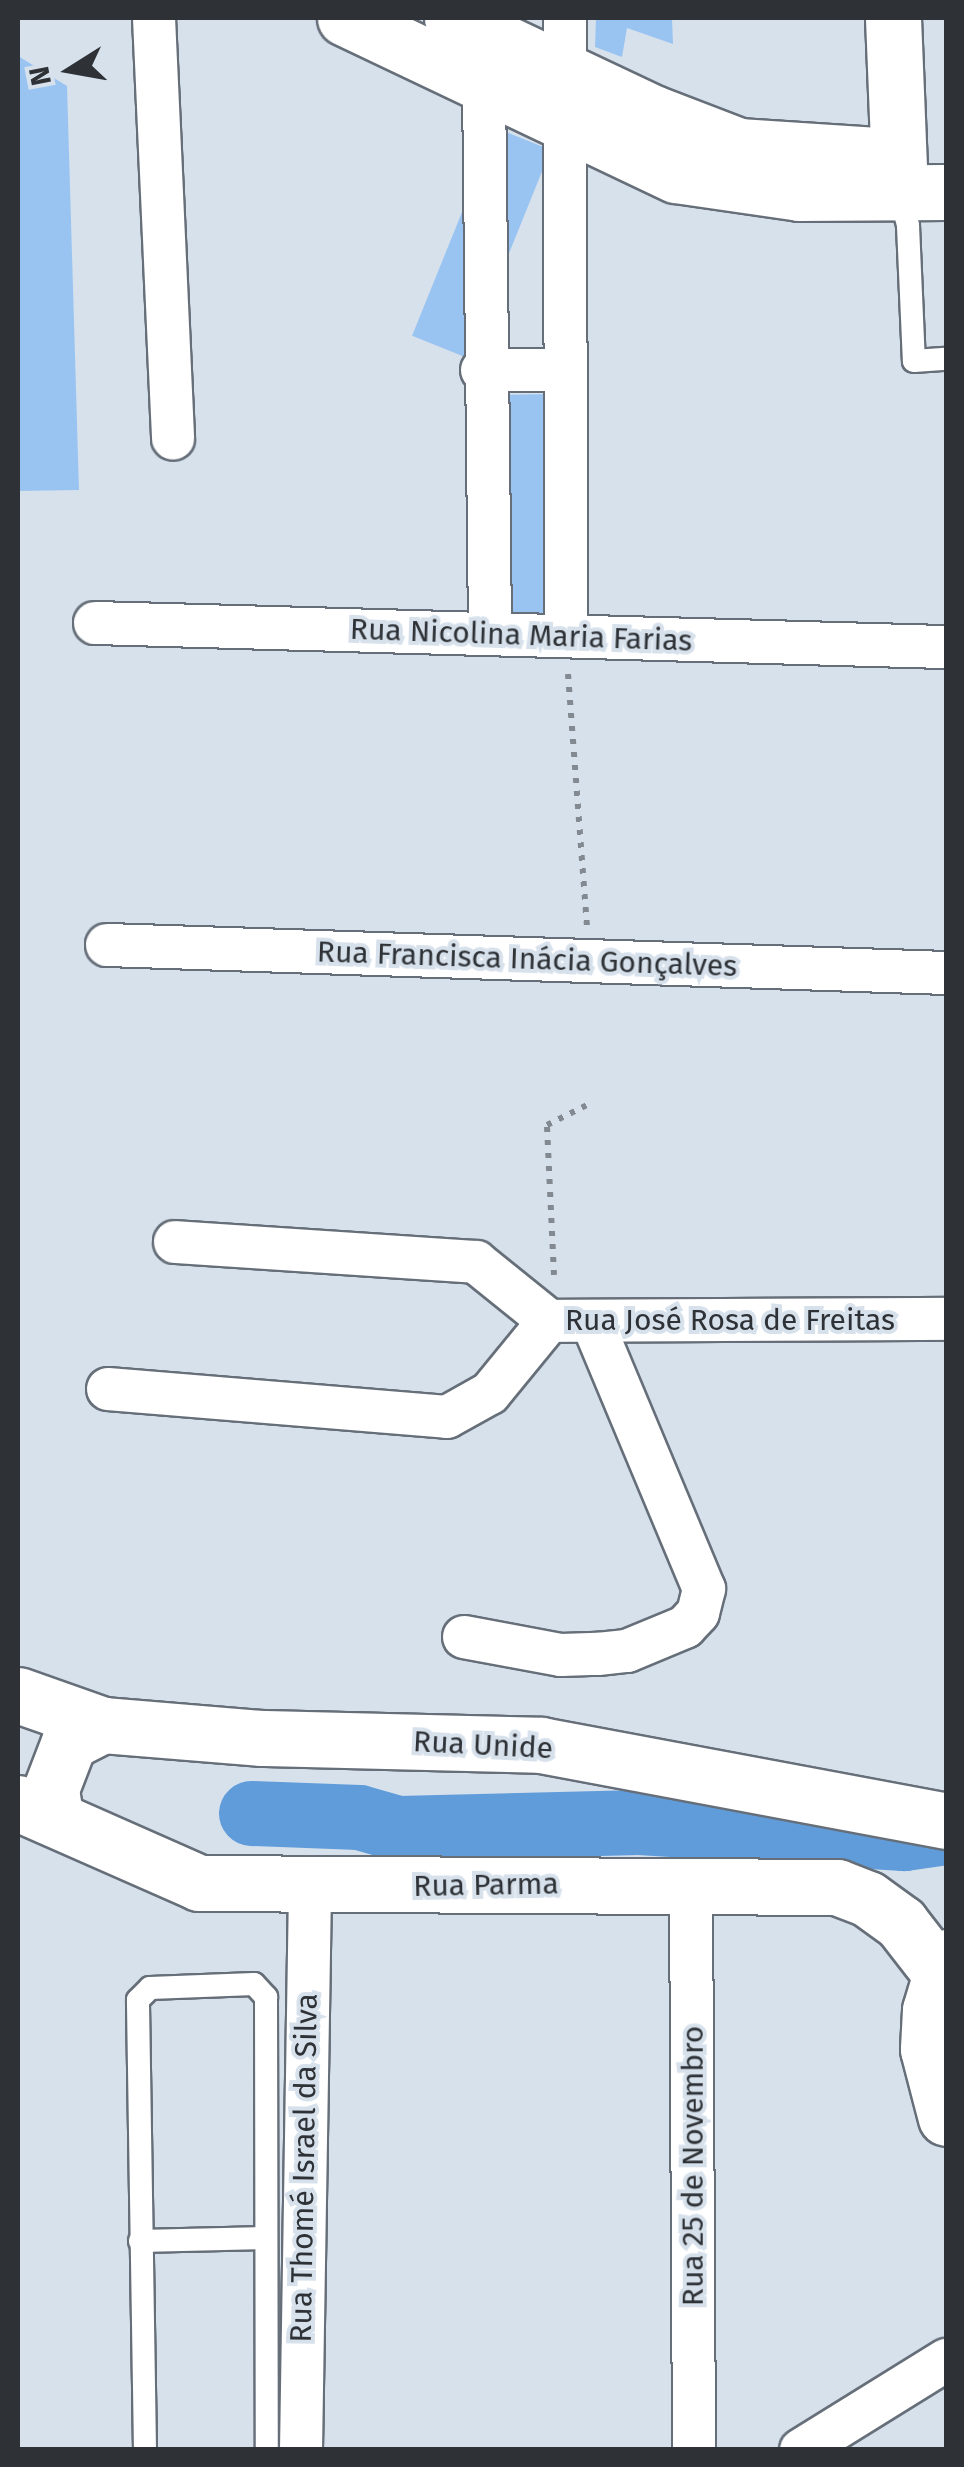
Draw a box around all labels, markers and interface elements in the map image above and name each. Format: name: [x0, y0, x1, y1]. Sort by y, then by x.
north arrow: [20, 20, 120, 120]
text: N: [22, 64, 58, 88]
street label: Rua Nicolina Maria Farias: [349, 611, 693, 659]
street label: Rua Francisca Inácia Gonçalves: [316, 934, 738, 984]
street label: Rua José Rosa de Freitas: [565, 1302, 895, 1338]
street label: Rua Unide: [412, 1723, 554, 1767]
street label: Rua Parma: [413, 1866, 559, 1904]
street label: Rua Thomé Israel da Silva: [283, 1993, 325, 2343]
street label: Rua 25 de Novembro: [675, 2026, 711, 2306]

